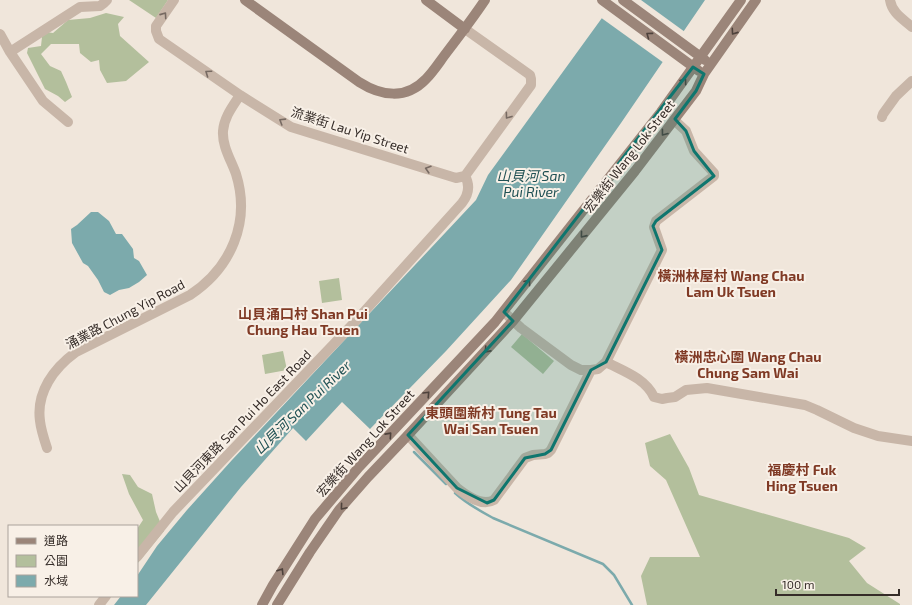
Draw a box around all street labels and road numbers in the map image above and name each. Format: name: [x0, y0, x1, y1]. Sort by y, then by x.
street label: 宏樂街 Wang Lok Street: [580, 96, 678, 215]
street label: 流業街 Lau Yip Street: [289, 103, 411, 157]
street label: 涌業路 Chung Yip Road: [63, 276, 187, 352]
street label: 山貝河東路 San Pui Ho East Road: [170, 346, 314, 496]
street label: 宏樂街 Wang Lok Street: [313, 386, 417, 500]

